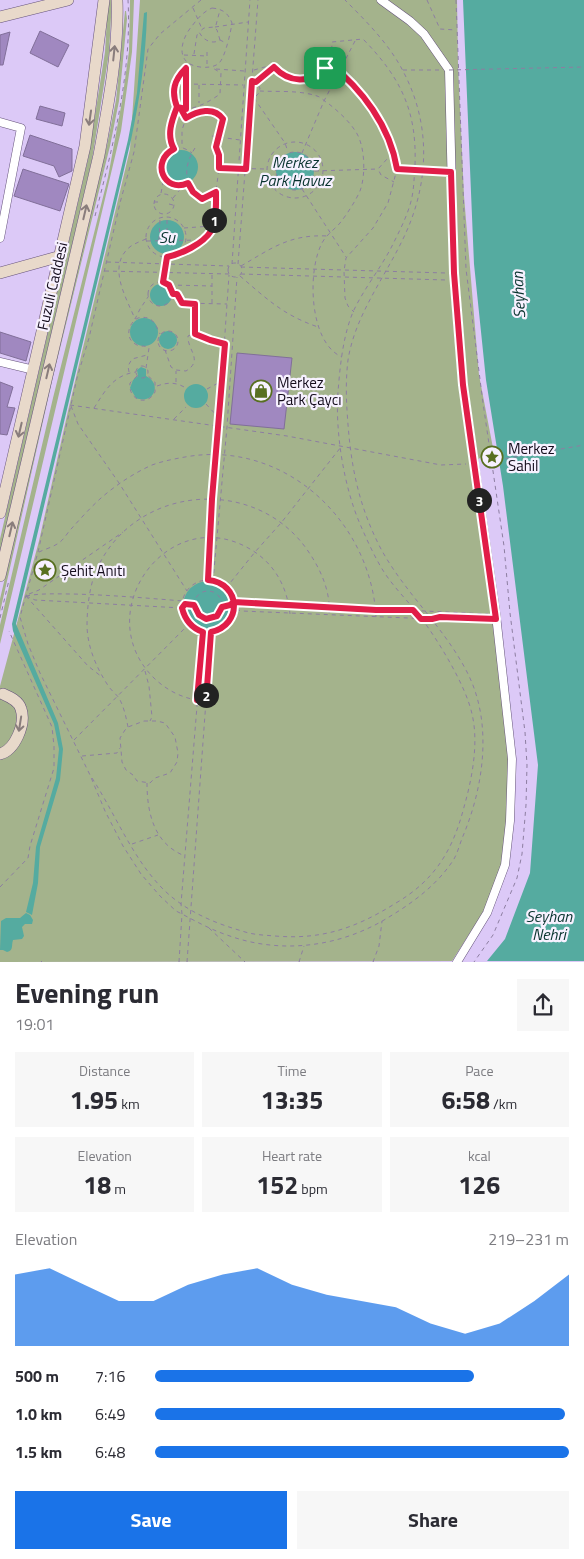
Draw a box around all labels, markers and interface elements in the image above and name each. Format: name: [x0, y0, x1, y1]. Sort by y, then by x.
one-way arrow: [109, 45, 119, 61]
pin: [304, 47, 346, 89]
icon: arrive: [311, 54, 339, 82]
one-way arrow: [84, 110, 94, 126]
water label: Merkez Park Havuz: [259, 150, 332, 192]
one-way arrow: [81, 205, 90, 221]
pin: 1: [202, 208, 226, 232]
text: 1: [211, 210, 218, 231]
water label: Su: [159, 225, 176, 249]
street label: Fuzuli Caddesi: [31, 240, 73, 332]
water label: Seyhan: [505, 270, 531, 319]
one-way arrow: [44, 363, 53, 379]
place label: Merkez Park Çaycı: [277, 371, 342, 411]
shop icon: Merkez Park Çaycı: [249, 379, 273, 403]
one-way arrow: [15, 422, 24, 438]
place label: Merkez Sahil: [508, 437, 555, 477]
place icon: Merkez Sahil: [480, 445, 504, 469]
pin: 3: [466, 488, 492, 512]
text: 3: [476, 490, 483, 511]
one-way arrow: [7, 521, 16, 537]
place icon: Şehit Anıtı: [33, 558, 57, 582]
place label: Şehit Anıtı: [61, 559, 125, 582]
pin: 2: [194, 682, 218, 708]
text: 2: [203, 685, 210, 706]
one-way arrow: [15, 715, 25, 731]
water label: Seyhan Nehri: [526, 904, 573, 946]
text: Evening run: [15, 971, 159, 1014]
button: share: [517, 979, 569, 1031]
text: 19:01: [15, 1012, 54, 1036]
text: Distance: [79, 1060, 130, 1081]
text: Time: [277, 1060, 307, 1081]
text: Pace: [465, 1060, 493, 1081]
text: 1.95: [70, 1081, 118, 1119]
text: 13:35: [261, 1081, 323, 1119]
text: 6:58: [441, 1081, 490, 1119]
text: km: [118, 1093, 140, 1114]
text: /km: [490, 1093, 517, 1114]
text: Elevation: [77, 1145, 132, 1166]
text: Heart rate: [262, 1145, 322, 1166]
text: kcal: [468, 1145, 491, 1166]
text: 18: [83, 1166, 111, 1204]
text: 152: [256, 1166, 298, 1204]
text: 126: [458, 1166, 500, 1204]
text: m: [111, 1178, 126, 1199]
text: bpm: [298, 1178, 328, 1199]
text: Elevation: [15, 1227, 77, 1251]
text: 219–231 m: [488, 1227, 569, 1251]
text: 500 m: [15, 1364, 59, 1388]
text: 7:16: [95, 1364, 125, 1388]
text: 1.0 km: [15, 1402, 62, 1426]
text: 6:49: [95, 1402, 125, 1426]
text: 1.5 km: [15, 1440, 62, 1464]
text: 6:48: [95, 1440, 125, 1464]
button: Save: [15, 1491, 287, 1549]
button: Share: [297, 1491, 569, 1549]

